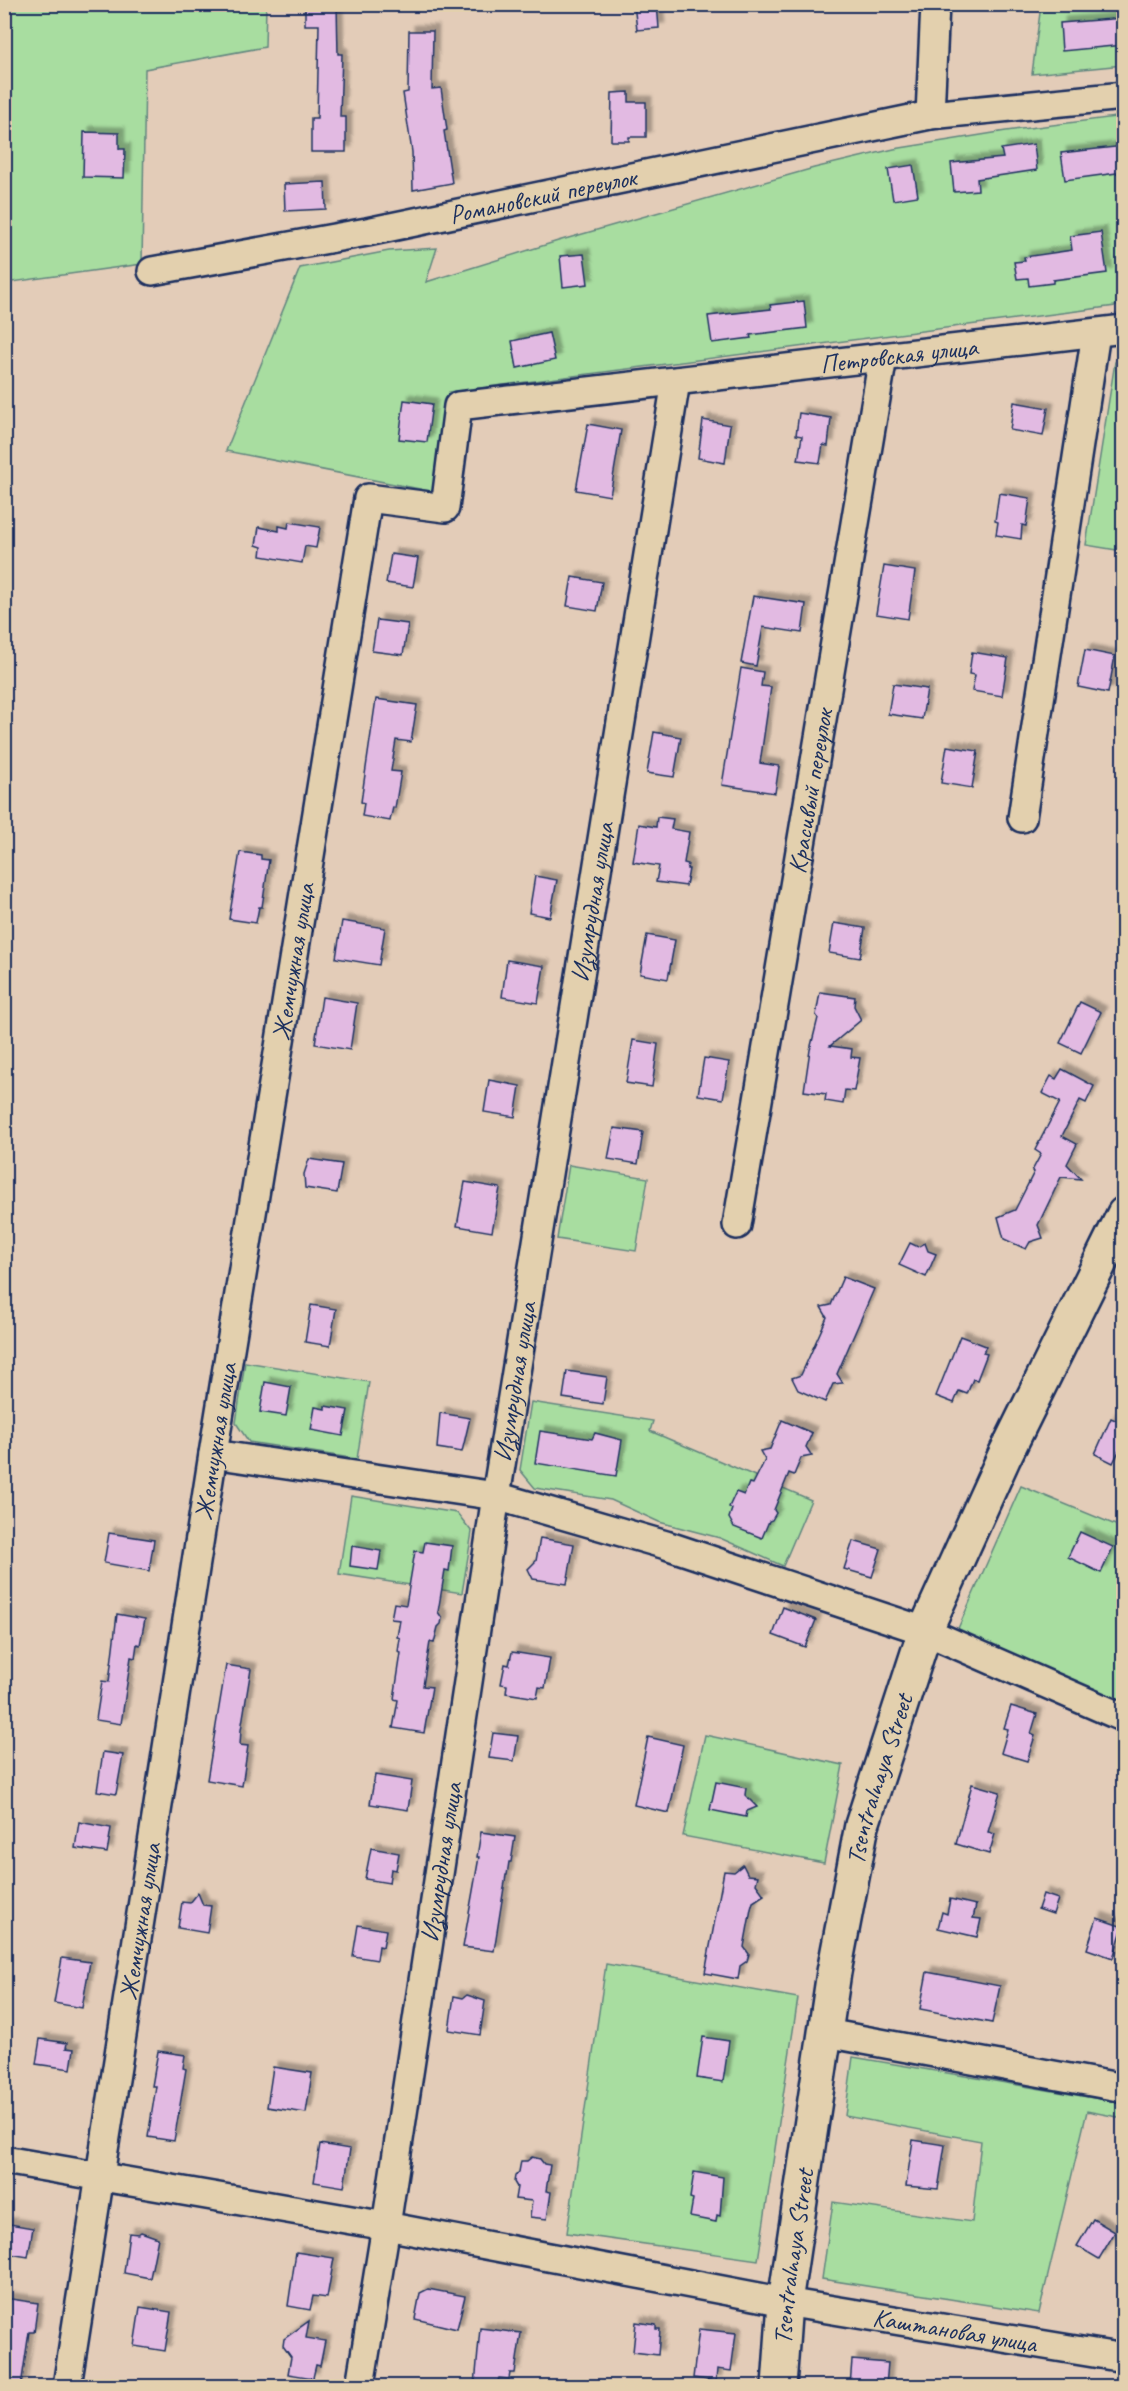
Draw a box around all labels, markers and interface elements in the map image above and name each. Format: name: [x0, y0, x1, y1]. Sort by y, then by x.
street label: Романовский переулок: [446, 160, 641, 231]
street label: Петровская улица: [818, 329, 981, 381]
street label: Красивый переулок: [780, 704, 840, 876]
street label: Изумрудная улица: [563, 818, 621, 984]
street label: Жемчужная улица: [264, 879, 322, 1043]
street label: Изумрудная улица: [485, 1298, 544, 1464]
street label: Жемчужная улица: [186, 1359, 244, 1522]
street label: Tsentralnaya Street: [838, 1688, 921, 1867]
street label: Изумрудная улица: [413, 1779, 469, 1944]
street label: Жемчужная улица: [111, 1839, 169, 2002]
street label: Tsentralnaya Street: [766, 2165, 821, 2346]
street label: Каштановая улица: [870, 2300, 1041, 2360]

